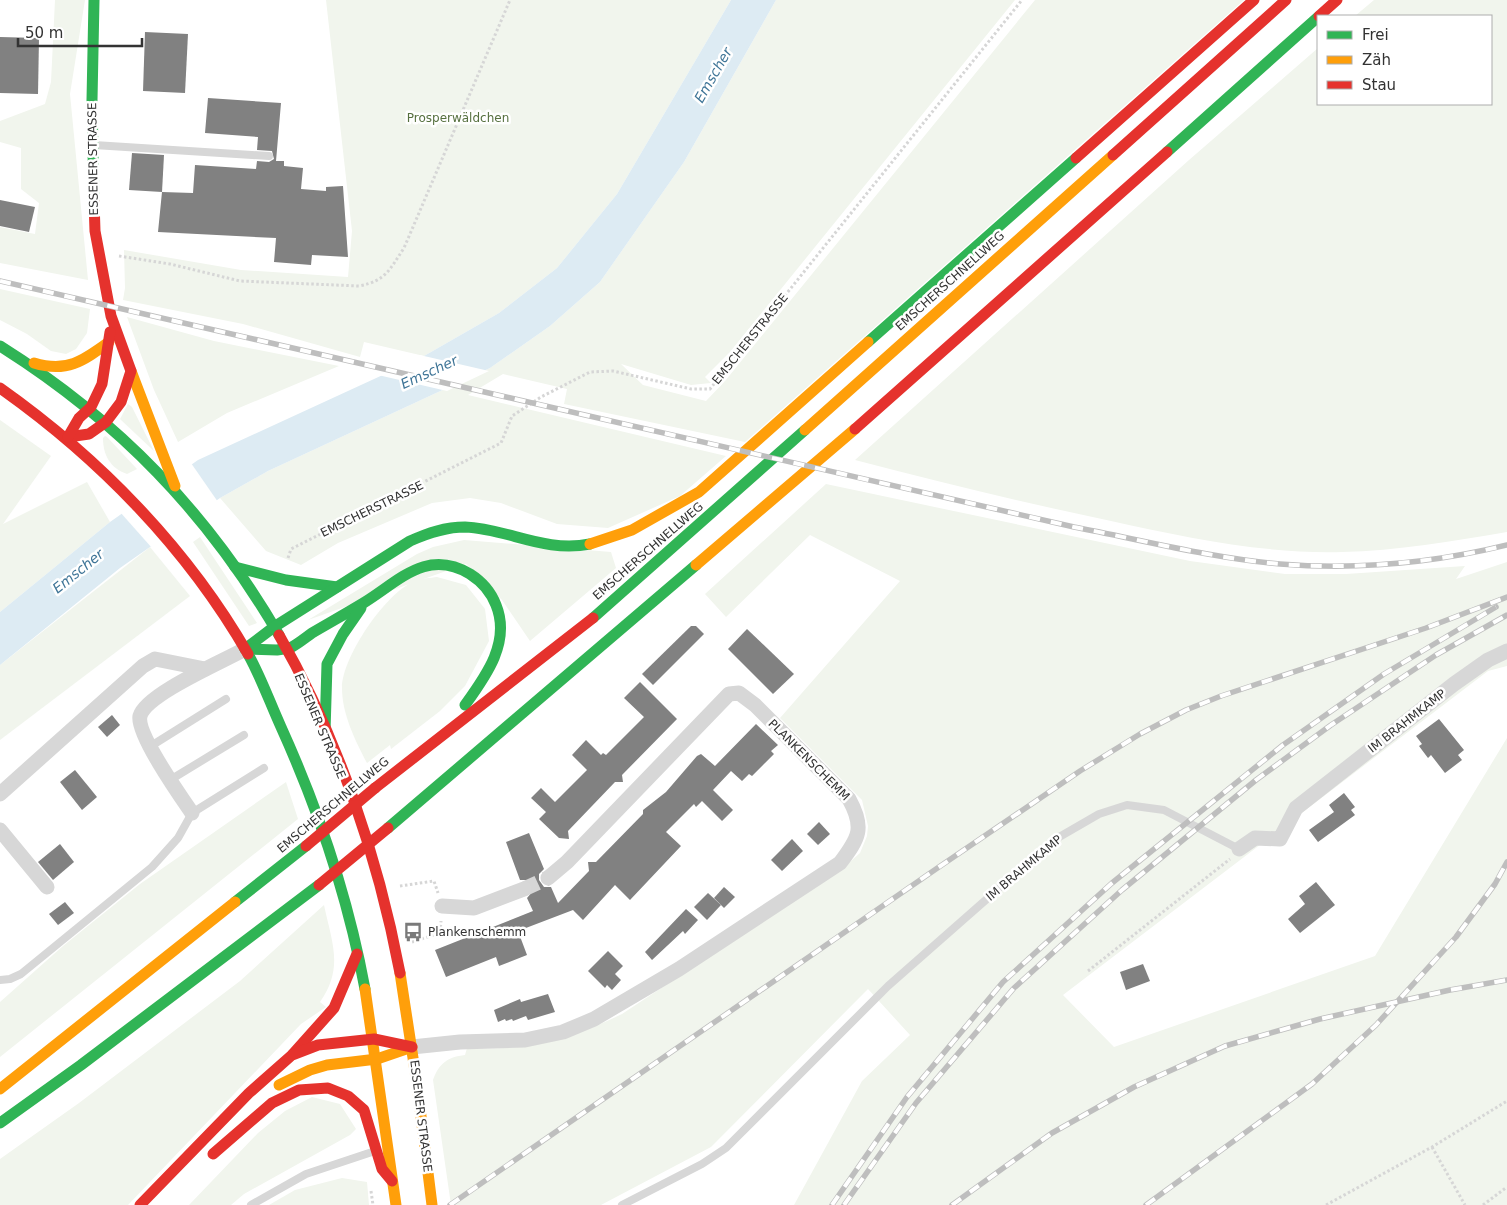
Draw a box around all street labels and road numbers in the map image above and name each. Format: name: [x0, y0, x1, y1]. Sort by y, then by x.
street label: ESSENER STRASSE: [85, 102, 101, 216]
street label: EMSCHERSCHNELLWEG: [893, 228, 1007, 334]
street label: EMSCHERSTRASSE: [709, 291, 791, 387]
street label: EMSCHERSTRASSE: [318, 478, 426, 540]
street label: EMSCHERSCHNELLWEG: [590, 499, 706, 603]
street label: ESSENER STRASSE: [291, 671, 349, 781]
street label: IM BRAHMKAMP: [1365, 686, 1449, 756]
street label: PLANKENSCHEMM: [765, 716, 853, 804]
street label: EMSCHERSCHNELLWEG: [274, 754, 392, 856]
street label: IM BRAHMKAMP: [983, 832, 1065, 904]
street label: ESSENER STRASSE: [407, 1059, 435, 1173]

